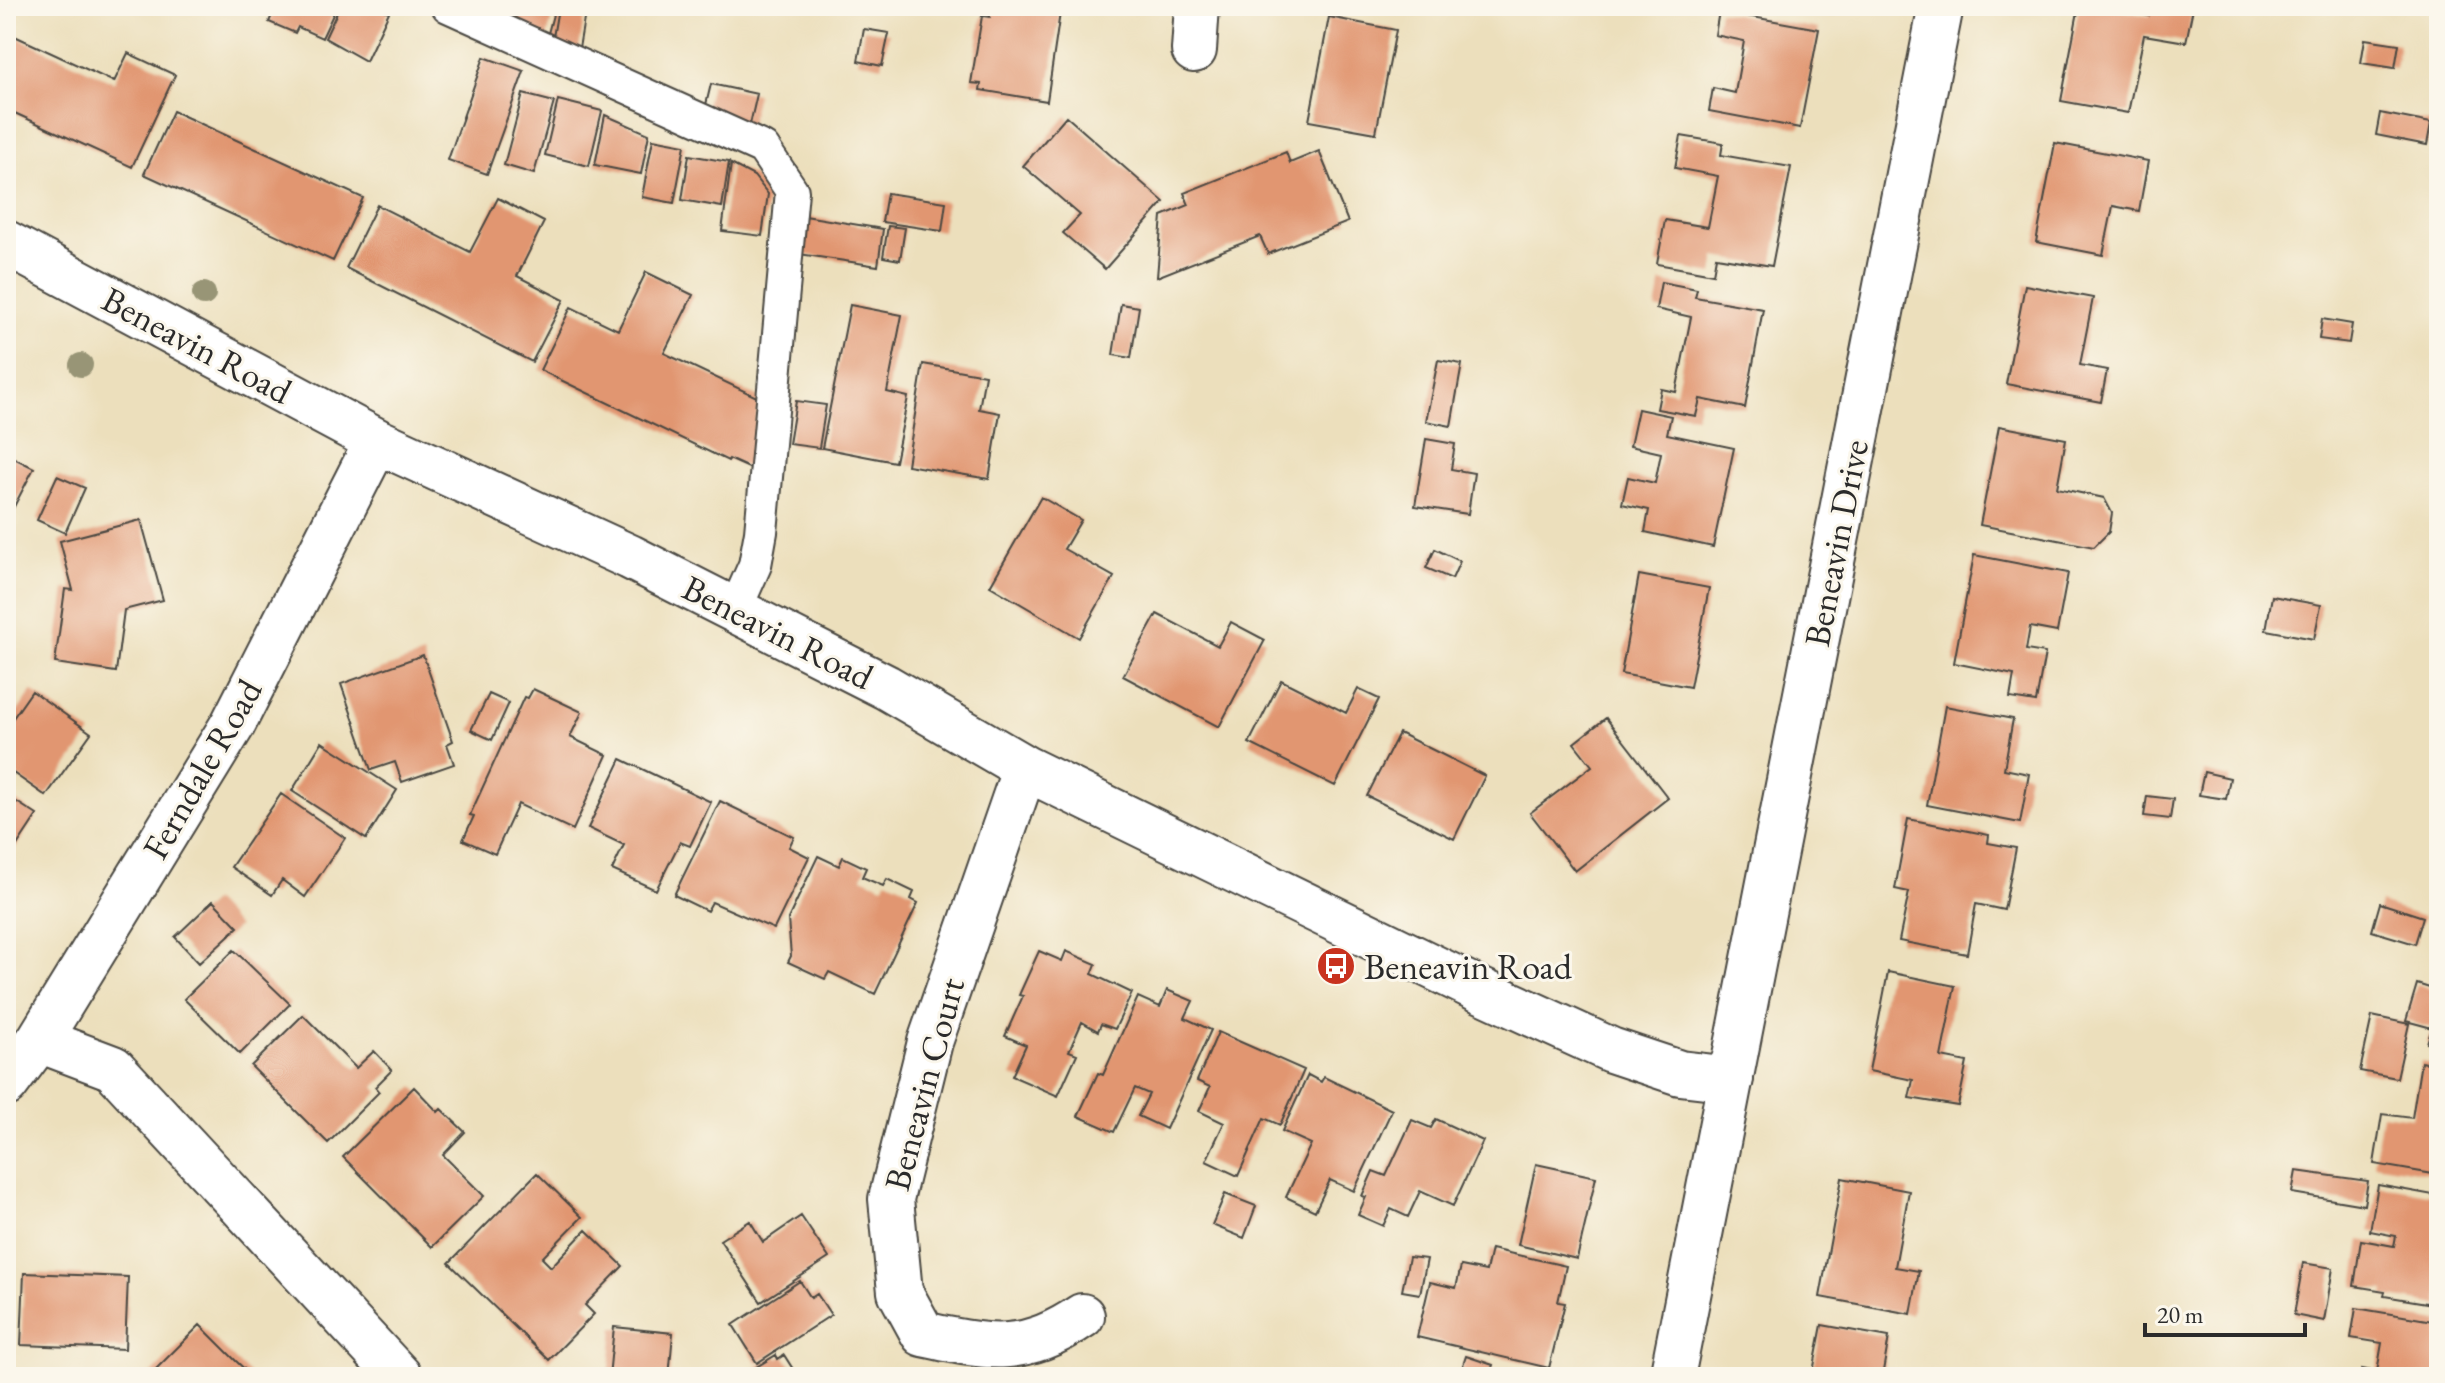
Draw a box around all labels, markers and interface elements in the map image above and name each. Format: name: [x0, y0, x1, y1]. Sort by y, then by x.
street label: Beneavin Road: [94, 275, 301, 415]
street label: Beneavin Drive: [1793, 436, 1879, 650]
street label: Beneavin Road: [675, 564, 882, 701]
street label: Ferndale Road: [132, 670, 273, 867]
place label: Beneavin Road: [1364, 943, 1573, 990]
bus stop icon: Beneavin Road: [1315, 945, 1357, 987]
street label: Beneavin Court: [873, 972, 975, 1196]
scale bar: [2145, 1287, 2305, 1337]
text: 20 m: [2157, 1299, 2204, 1330]

